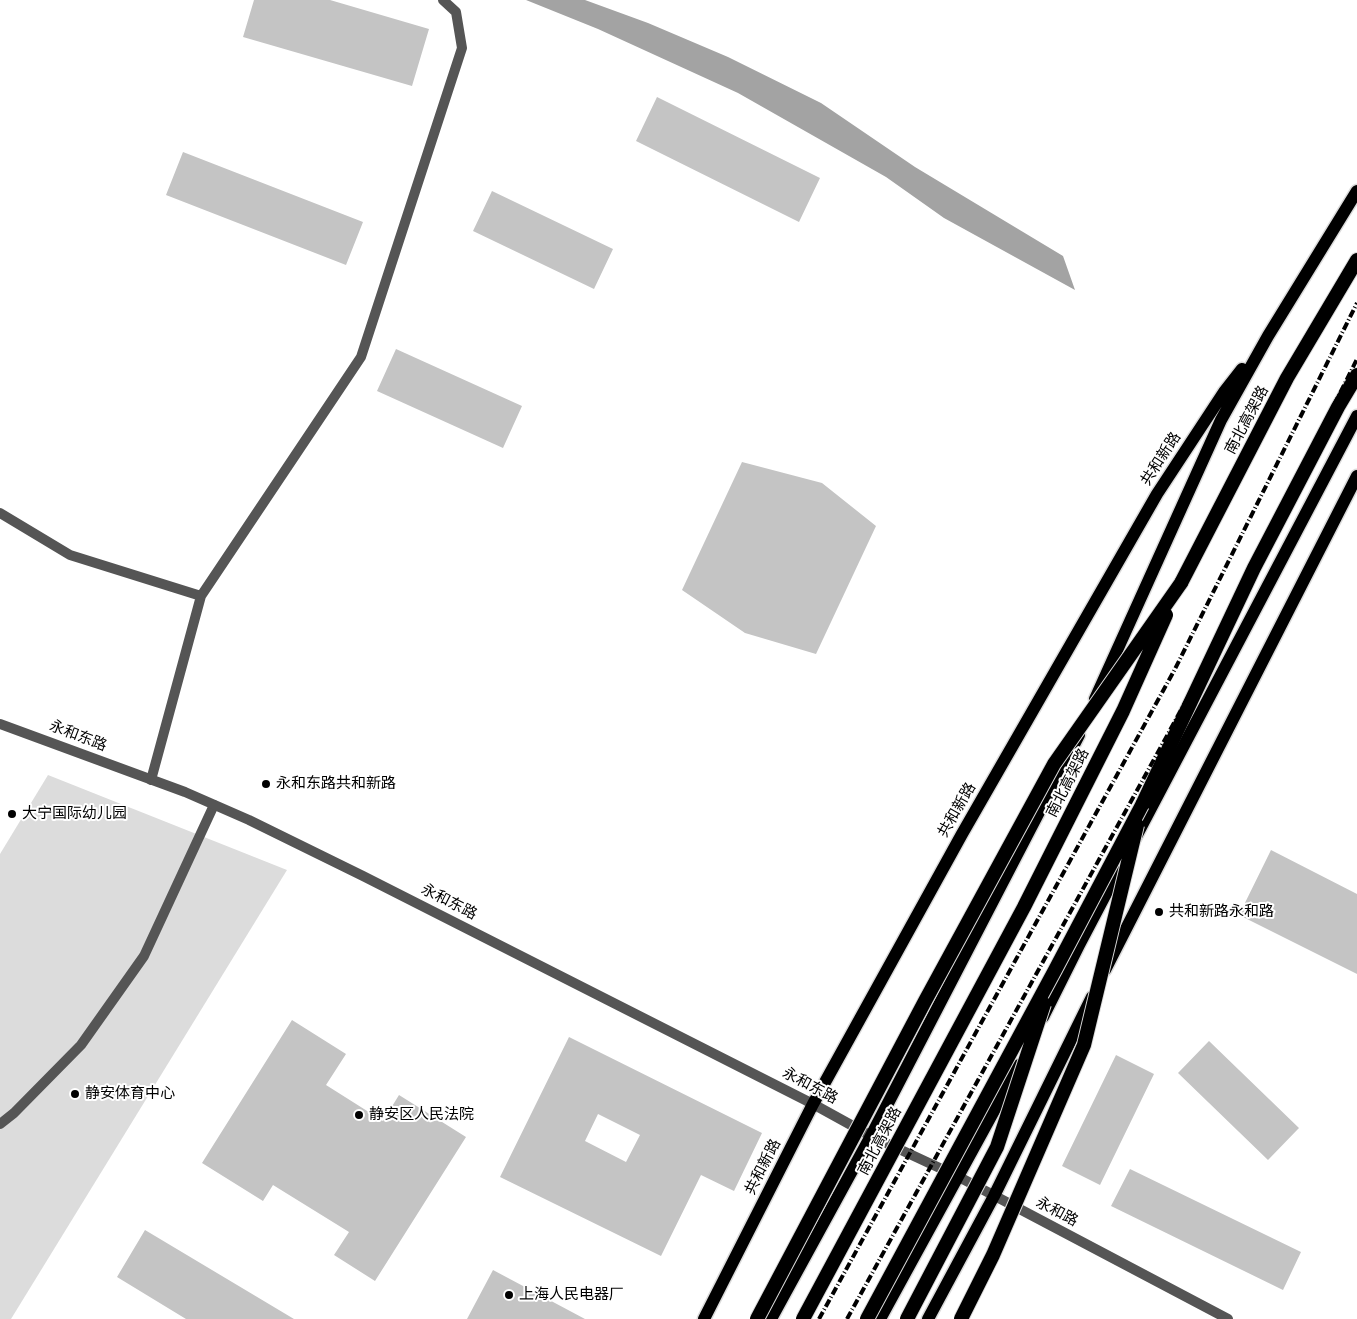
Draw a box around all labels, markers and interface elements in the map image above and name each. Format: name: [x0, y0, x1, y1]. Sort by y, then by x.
street label: 南北高架路: [1221, 383, 1273, 457]
street label: 共和新路: [1137, 429, 1185, 489]
street label: 永和东路: [47, 717, 109, 755]
street label: 南北高架路: [1043, 746, 1093, 820]
place label: 永和东路共和新路: [276, 775, 396, 793]
marker: 永和东路共和新路: [260, 778, 272, 790]
street label: 共和新路: [934, 780, 980, 840]
place label: 大宁国际幼儿园: [22, 805, 127, 823]
marker: 大宁国际幼儿园: [6, 808, 18, 820]
street label: 永和东路: [418, 880, 480, 924]
place label: 共和新路永和路: [1169, 903, 1274, 921]
marker: 共和新路永和路: [1153, 906, 1165, 918]
street label: 永和东路: [779, 1064, 841, 1108]
place label: 静安体育中心: [85, 1085, 175, 1103]
marker: 静安体育中心: [69, 1088, 81, 1100]
street label: 南北高架路: [854, 1104, 906, 1178]
place label: 静安区人民法院: [369, 1106, 474, 1124]
marker: 静安区人民法院: [353, 1109, 365, 1121]
street label: 共和新路: [741, 1136, 785, 1198]
street label: 永和路: [1033, 1193, 1081, 1231]
place label: 上海人民电器厂: [519, 1286, 624, 1304]
marker: 上海人民电器厂: [503, 1289, 515, 1301]

